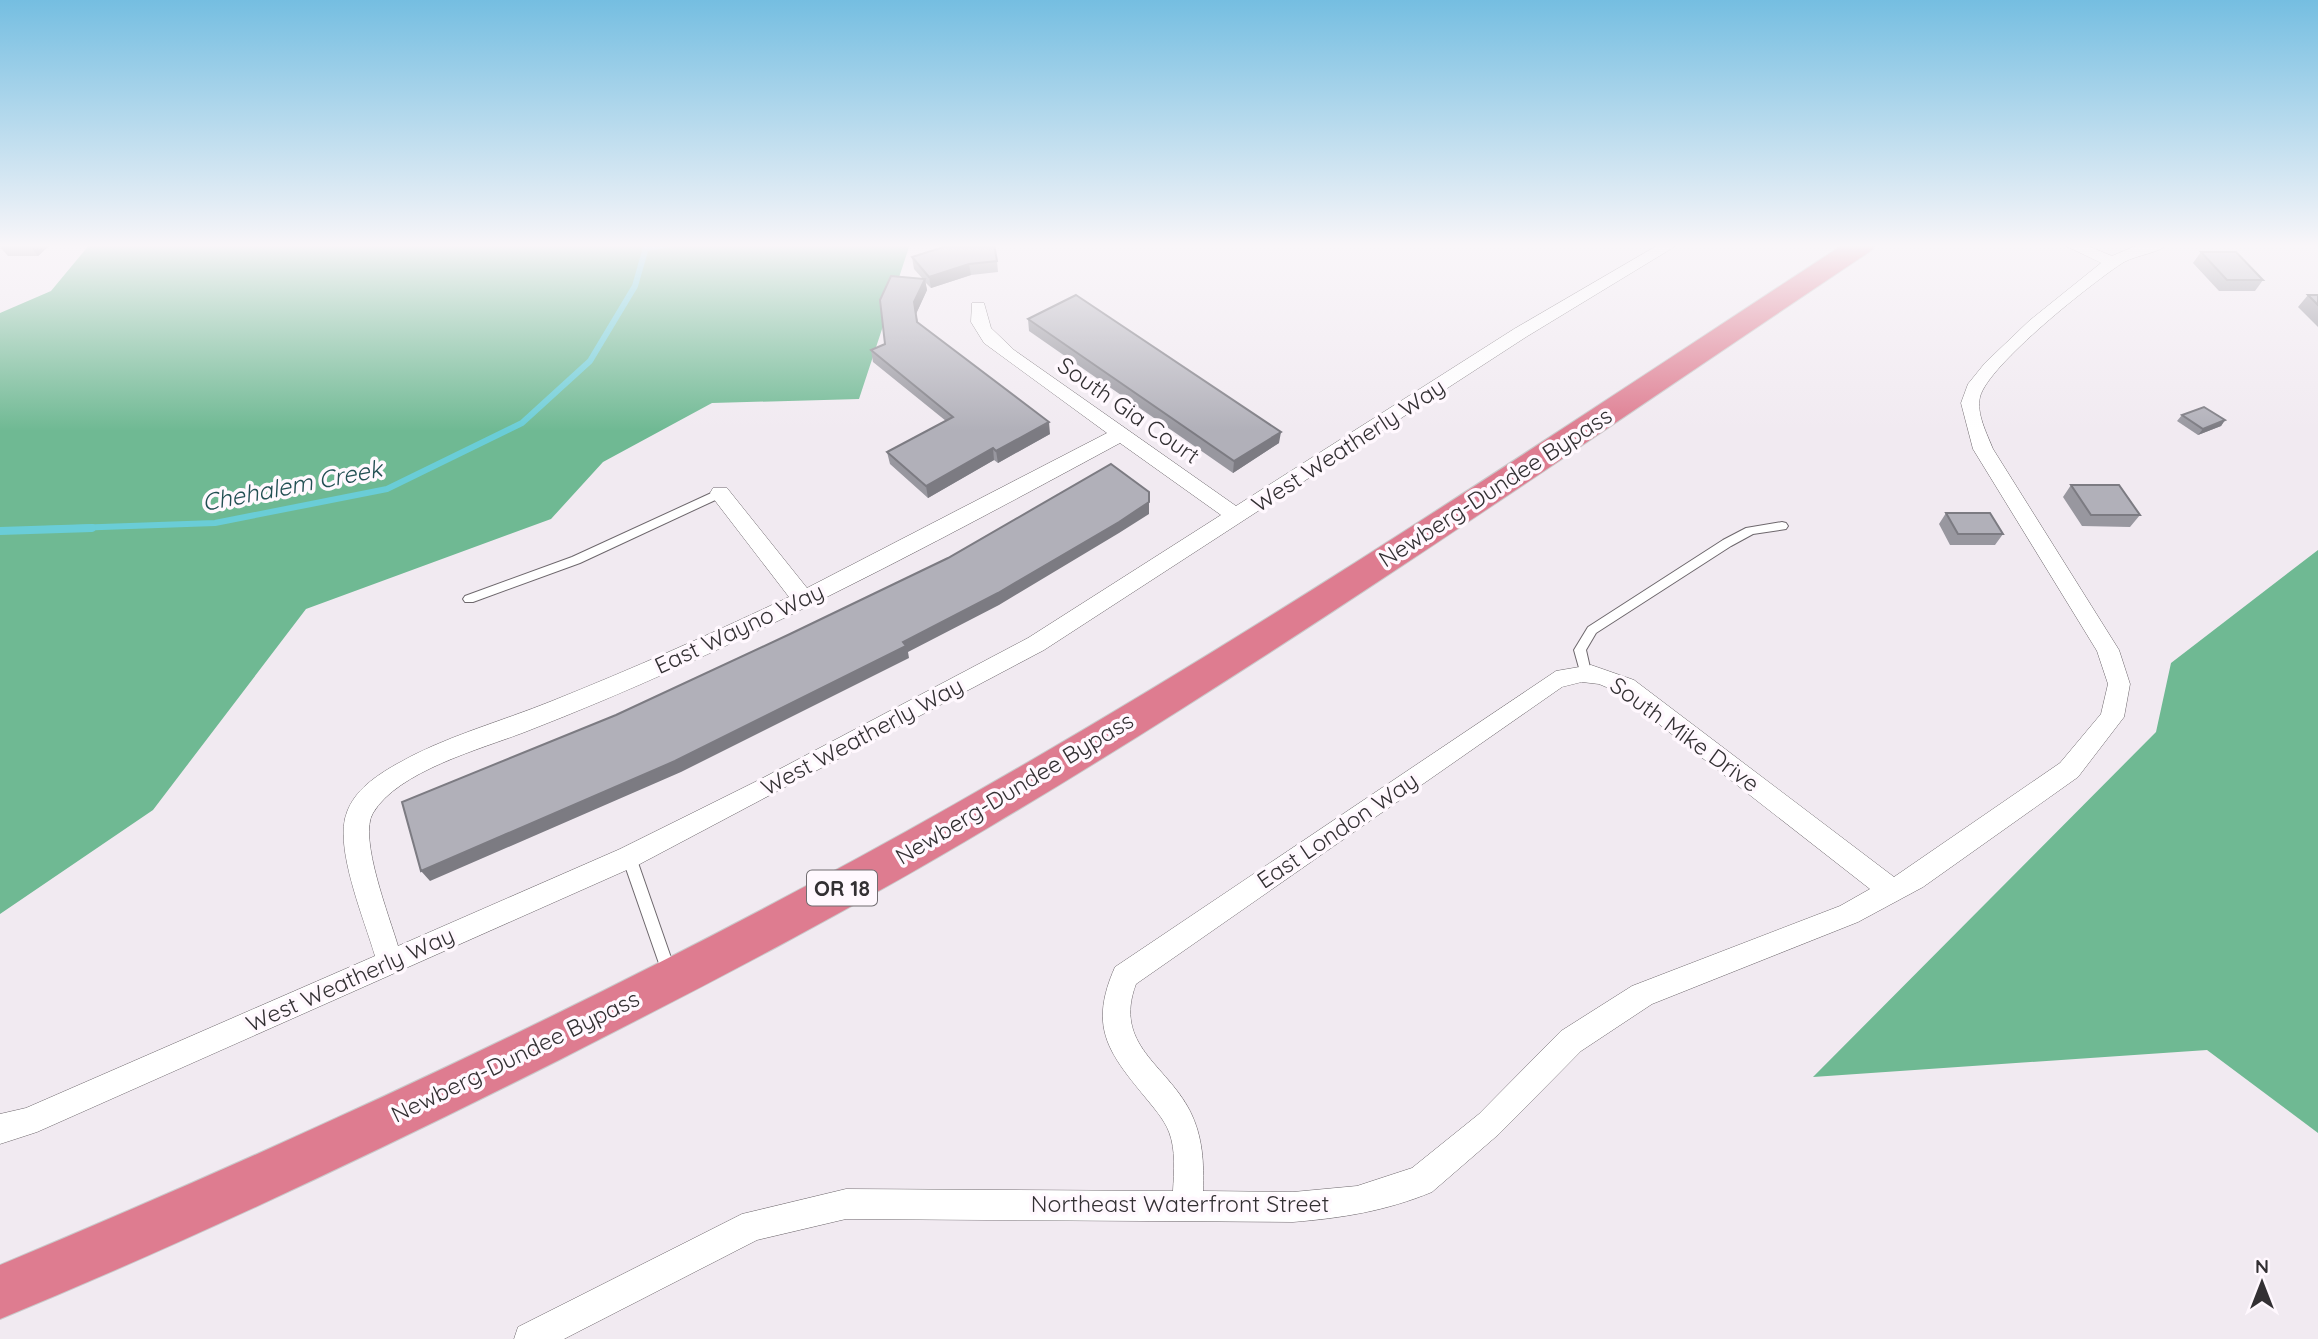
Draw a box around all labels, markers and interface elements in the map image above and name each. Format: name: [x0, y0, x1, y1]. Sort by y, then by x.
street label: South Gia Court: [1052, 350, 1206, 470]
street label: West Weatherly Way: [1246, 372, 1450, 518]
street label: Newberg-Dundee Bypass: [1373, 401, 1617, 573]
water label: Chehalem Creek: [199, 452, 387, 517]
street label: East Wayno Way: [650, 576, 828, 680]
street label: West Weatherly Way: [756, 670, 968, 802]
street label: South Mike Drive: [1605, 670, 1765, 798]
street label: Newberg-Dundee Bypass: [890, 705, 1138, 871]
street label: East London Way: [1251, 765, 1423, 895]
road number: OR 18: [807, 870, 877, 906]
street label: West Weatherly Way: [241, 920, 459, 1038]
street label: Newberg-Dundee Bypass: [386, 983, 644, 1129]
street label: Northeast Waterfront Street: [1031, 1189, 1329, 1218]
north arrow: [2227, 1248, 2297, 1318]
text: N: [2255, 1254, 2269, 1278]

